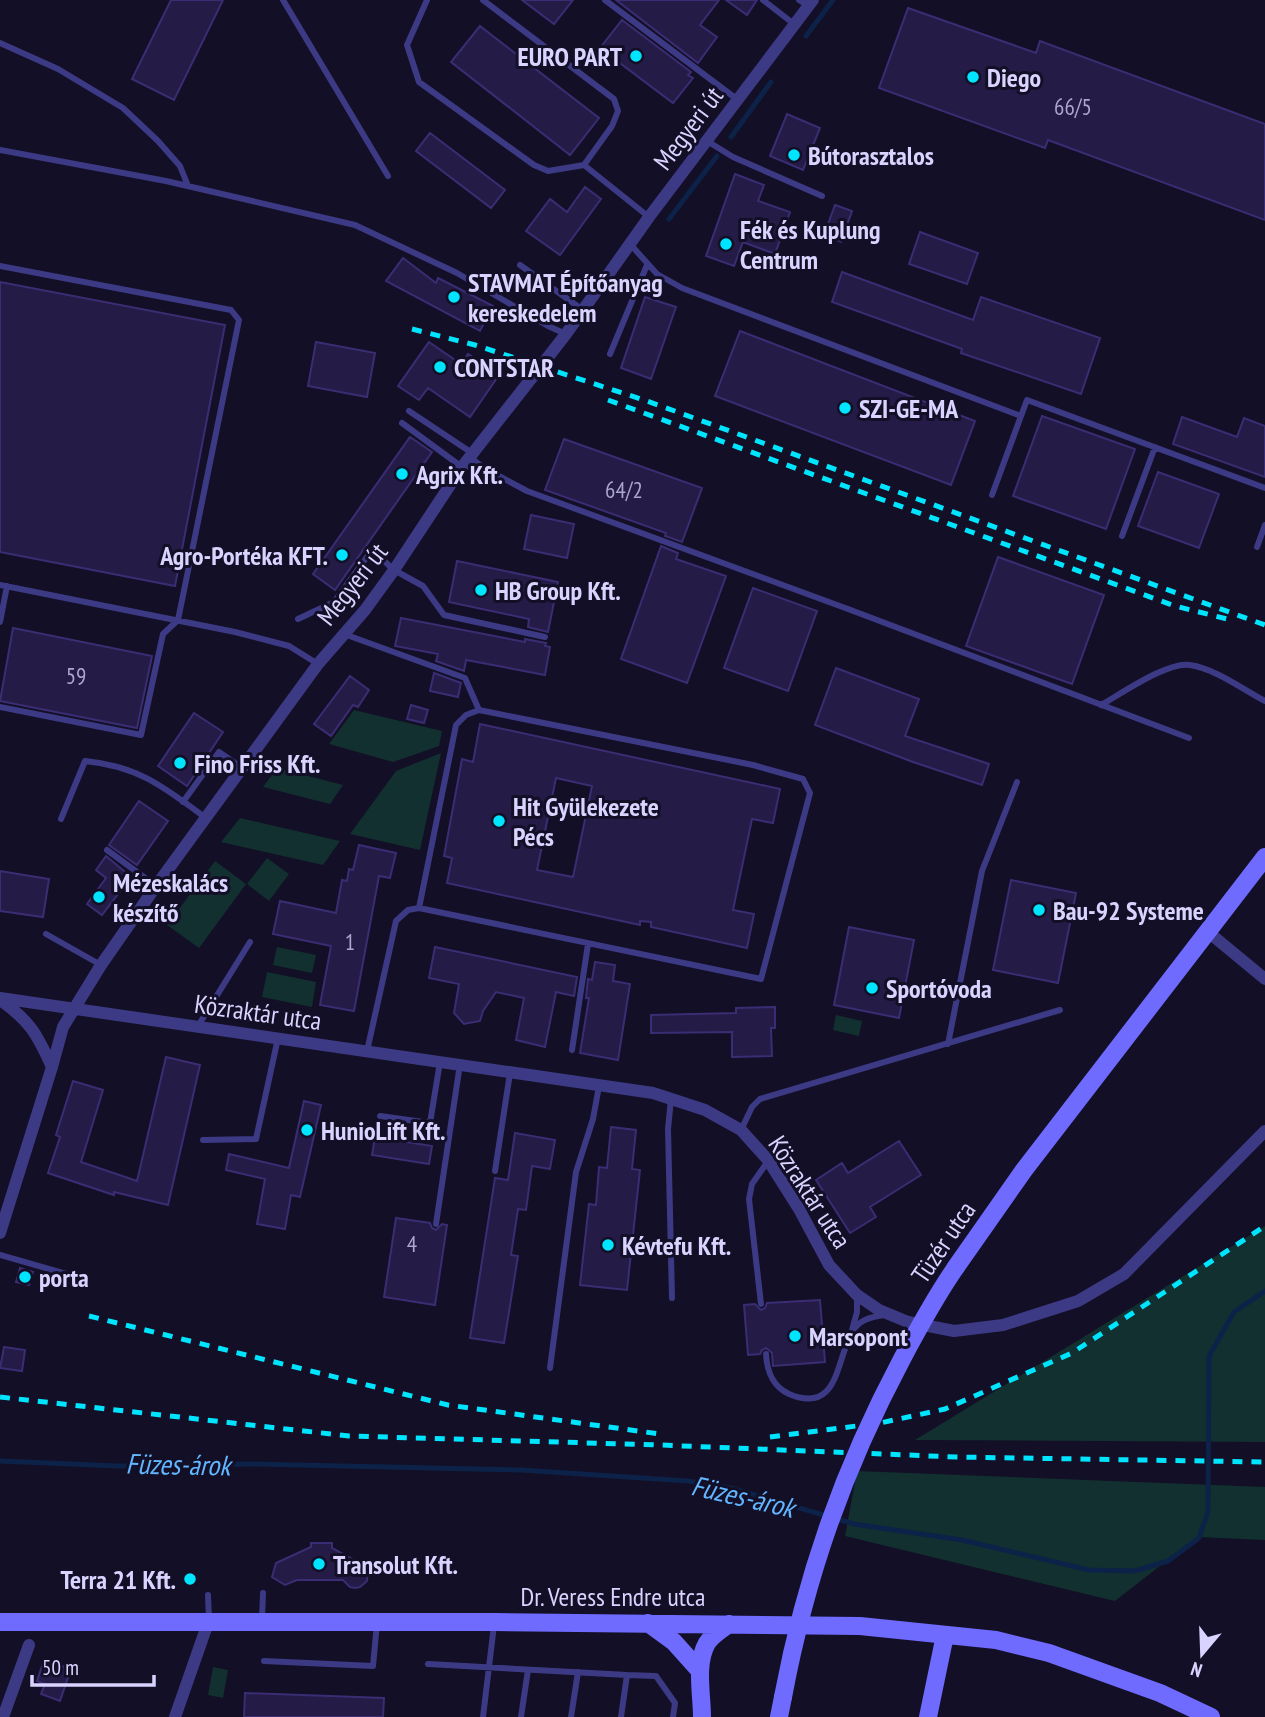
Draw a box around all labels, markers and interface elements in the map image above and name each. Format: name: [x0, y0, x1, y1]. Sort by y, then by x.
place label: EURO PART: [517, 40, 623, 73]
marker: EURO PART: [628, 48, 644, 64]
place label: Diego: [987, 61, 1041, 94]
marker: Diego: [965, 69, 981, 85]
street label: Megyeri út: [646, 80, 730, 176]
house number: 66/5: [1054, 92, 1092, 121]
place label: Bútorasztalos: [808, 139, 934, 172]
marker: Bútorasztalos: [786, 147, 802, 163]
place label: Fék és Kuplung Centrum: [740, 213, 880, 276]
marker: Fék és Kuplung Centrum: [718, 236, 734, 252]
place label: STAVMAT Építőanyag kereskedelem: [468, 266, 663, 329]
marker: STAVMAT Építőanyag kereskedelem: [446, 289, 462, 305]
place label: CONTSTAR: [454, 351, 554, 384]
marker: CONTSTAR: [432, 359, 448, 375]
place label: SZI-GE-MA: [859, 392, 959, 425]
marker: SZI-GE-MA: [837, 400, 853, 416]
place label: Agrix Kft.: [415, 458, 503, 491]
marker: Agrix Kft.: [394, 466, 410, 482]
house number: 64/2: [605, 475, 643, 504]
street label: Megyeri út: [310, 536, 394, 632]
place label: Agro-Portéka KFT.: [159, 539, 328, 572]
marker: Agro-Portéka KFT.: [334, 547, 350, 563]
place label: HB Group Kft.: [495, 574, 621, 607]
marker: HB Group Kft.: [473, 582, 489, 598]
house number: 59: [66, 661, 86, 690]
place label: Fino Friss Kft.: [194, 747, 321, 780]
marker: Fino Friss Kft.: [172, 755, 188, 771]
place label: Hit Gyülekezete Pécs: [513, 790, 659, 853]
marker: Hit Gyülekezete Pécs: [491, 813, 507, 829]
place label: Mézeskalács készítő: [113, 866, 228, 929]
marker: Mézeskalács készítő: [91, 889, 107, 905]
place label: Bau-92 Systeme: [1053, 894, 1204, 927]
marker: Bau-92 Systeme: [1031, 902, 1047, 918]
house number: 1: [345, 927, 355, 956]
place label: Sportóvoda: [886, 972, 992, 1005]
marker: Sportóvoda: [864, 980, 880, 996]
street label: Közraktár utca: [192, 987, 324, 1037]
place label: HunioLift Kft.: [321, 1114, 446, 1147]
marker: HunioLift Kft.: [299, 1122, 315, 1138]
street label: Közraktár utca: [761, 1129, 859, 1255]
street label: Tüzér utca: [904, 1195, 982, 1289]
house number: 4: [407, 1229, 417, 1258]
place label: Kévtefu Kft.: [622, 1229, 731, 1262]
marker: Kévtefu Kft.: [600, 1237, 616, 1253]
place label: porta: [39, 1261, 89, 1294]
marker: porta: [17, 1269, 33, 1285]
place label: Marsopont: [809, 1320, 908, 1353]
marker: Marsopont: [787, 1328, 803, 1344]
water label: Füzes-árok: [125, 1445, 234, 1483]
water label: Füzes-árok: [688, 1466, 801, 1526]
place label: Transolut Kft.: [333, 1548, 458, 1581]
marker: Transolut Kft.: [311, 1556, 327, 1572]
place label: Terra 21 Kft.: [60, 1563, 176, 1596]
marker: Terra 21 Kft.: [182, 1571, 198, 1587]
street label: Dr. Veress Endre utca: [521, 1580, 705, 1613]
north arrow: [1167, 1619, 1237, 1689]
scale bar: [32, 1644, 154, 1688]
text: 50 m: [42, 1654, 79, 1681]
text: N: [1188, 1657, 1205, 1683]

